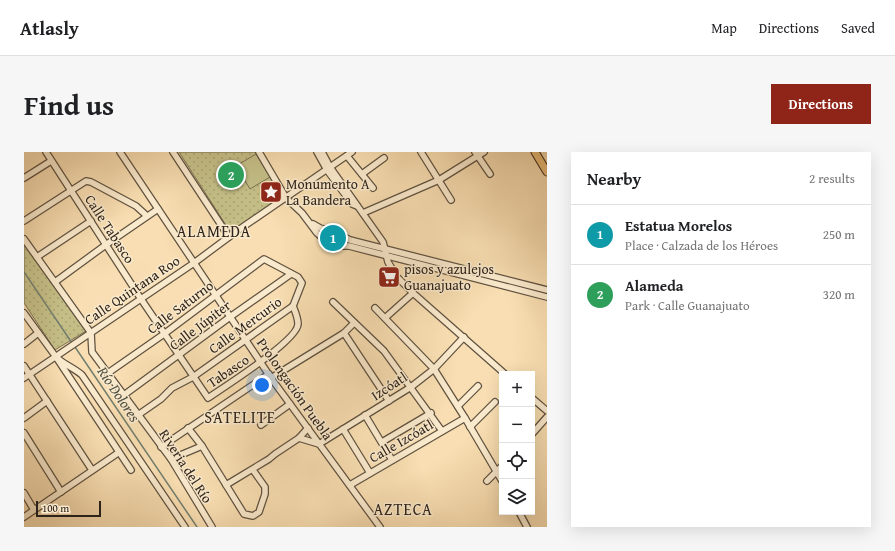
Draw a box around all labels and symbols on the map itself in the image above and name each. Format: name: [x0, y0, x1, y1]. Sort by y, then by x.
pin: 2: [218, 160, 244, 190]
place label: Monumento A La Bandera: [286, 174, 370, 210]
place icon: Monumento A La Bandera: [258, 179, 284, 205]
street label: Calle Tabasco: [80, 191, 140, 267]
district label: ALAMEDA: [177, 219, 251, 243]
pin: 1: [320, 223, 346, 253]
street label: Calle Quintana Roo: [80, 251, 184, 329]
place label: pisos y azulejos Guanajuato: [404, 259, 494, 295]
supermarket icon: pisos y azulejos Guanajuato: [376, 264, 402, 290]
street label: Calle Saturno: [143, 275, 217, 339]
street label: Calle Mercurio: [204, 292, 286, 358]
street label: Calle Júpiter: [165, 295, 235, 355]
street label: Prolongación Puebla: [252, 334, 338, 444]
street label: Tabasco: [203, 350, 253, 392]
water label: Río Dolores: [92, 361, 146, 426]
street label: Izcóatl: [367, 367, 411, 405]
your location: [252, 375, 272, 395]
district label: SATELITE: [204, 405, 276, 429]
street label: Calle Izcóatl: [365, 415, 437, 467]
street label: Riveria del Río: [155, 425, 217, 507]
district label: AZTECA: [373, 497, 433, 521]
scale bar: [36, 499, 101, 518]

